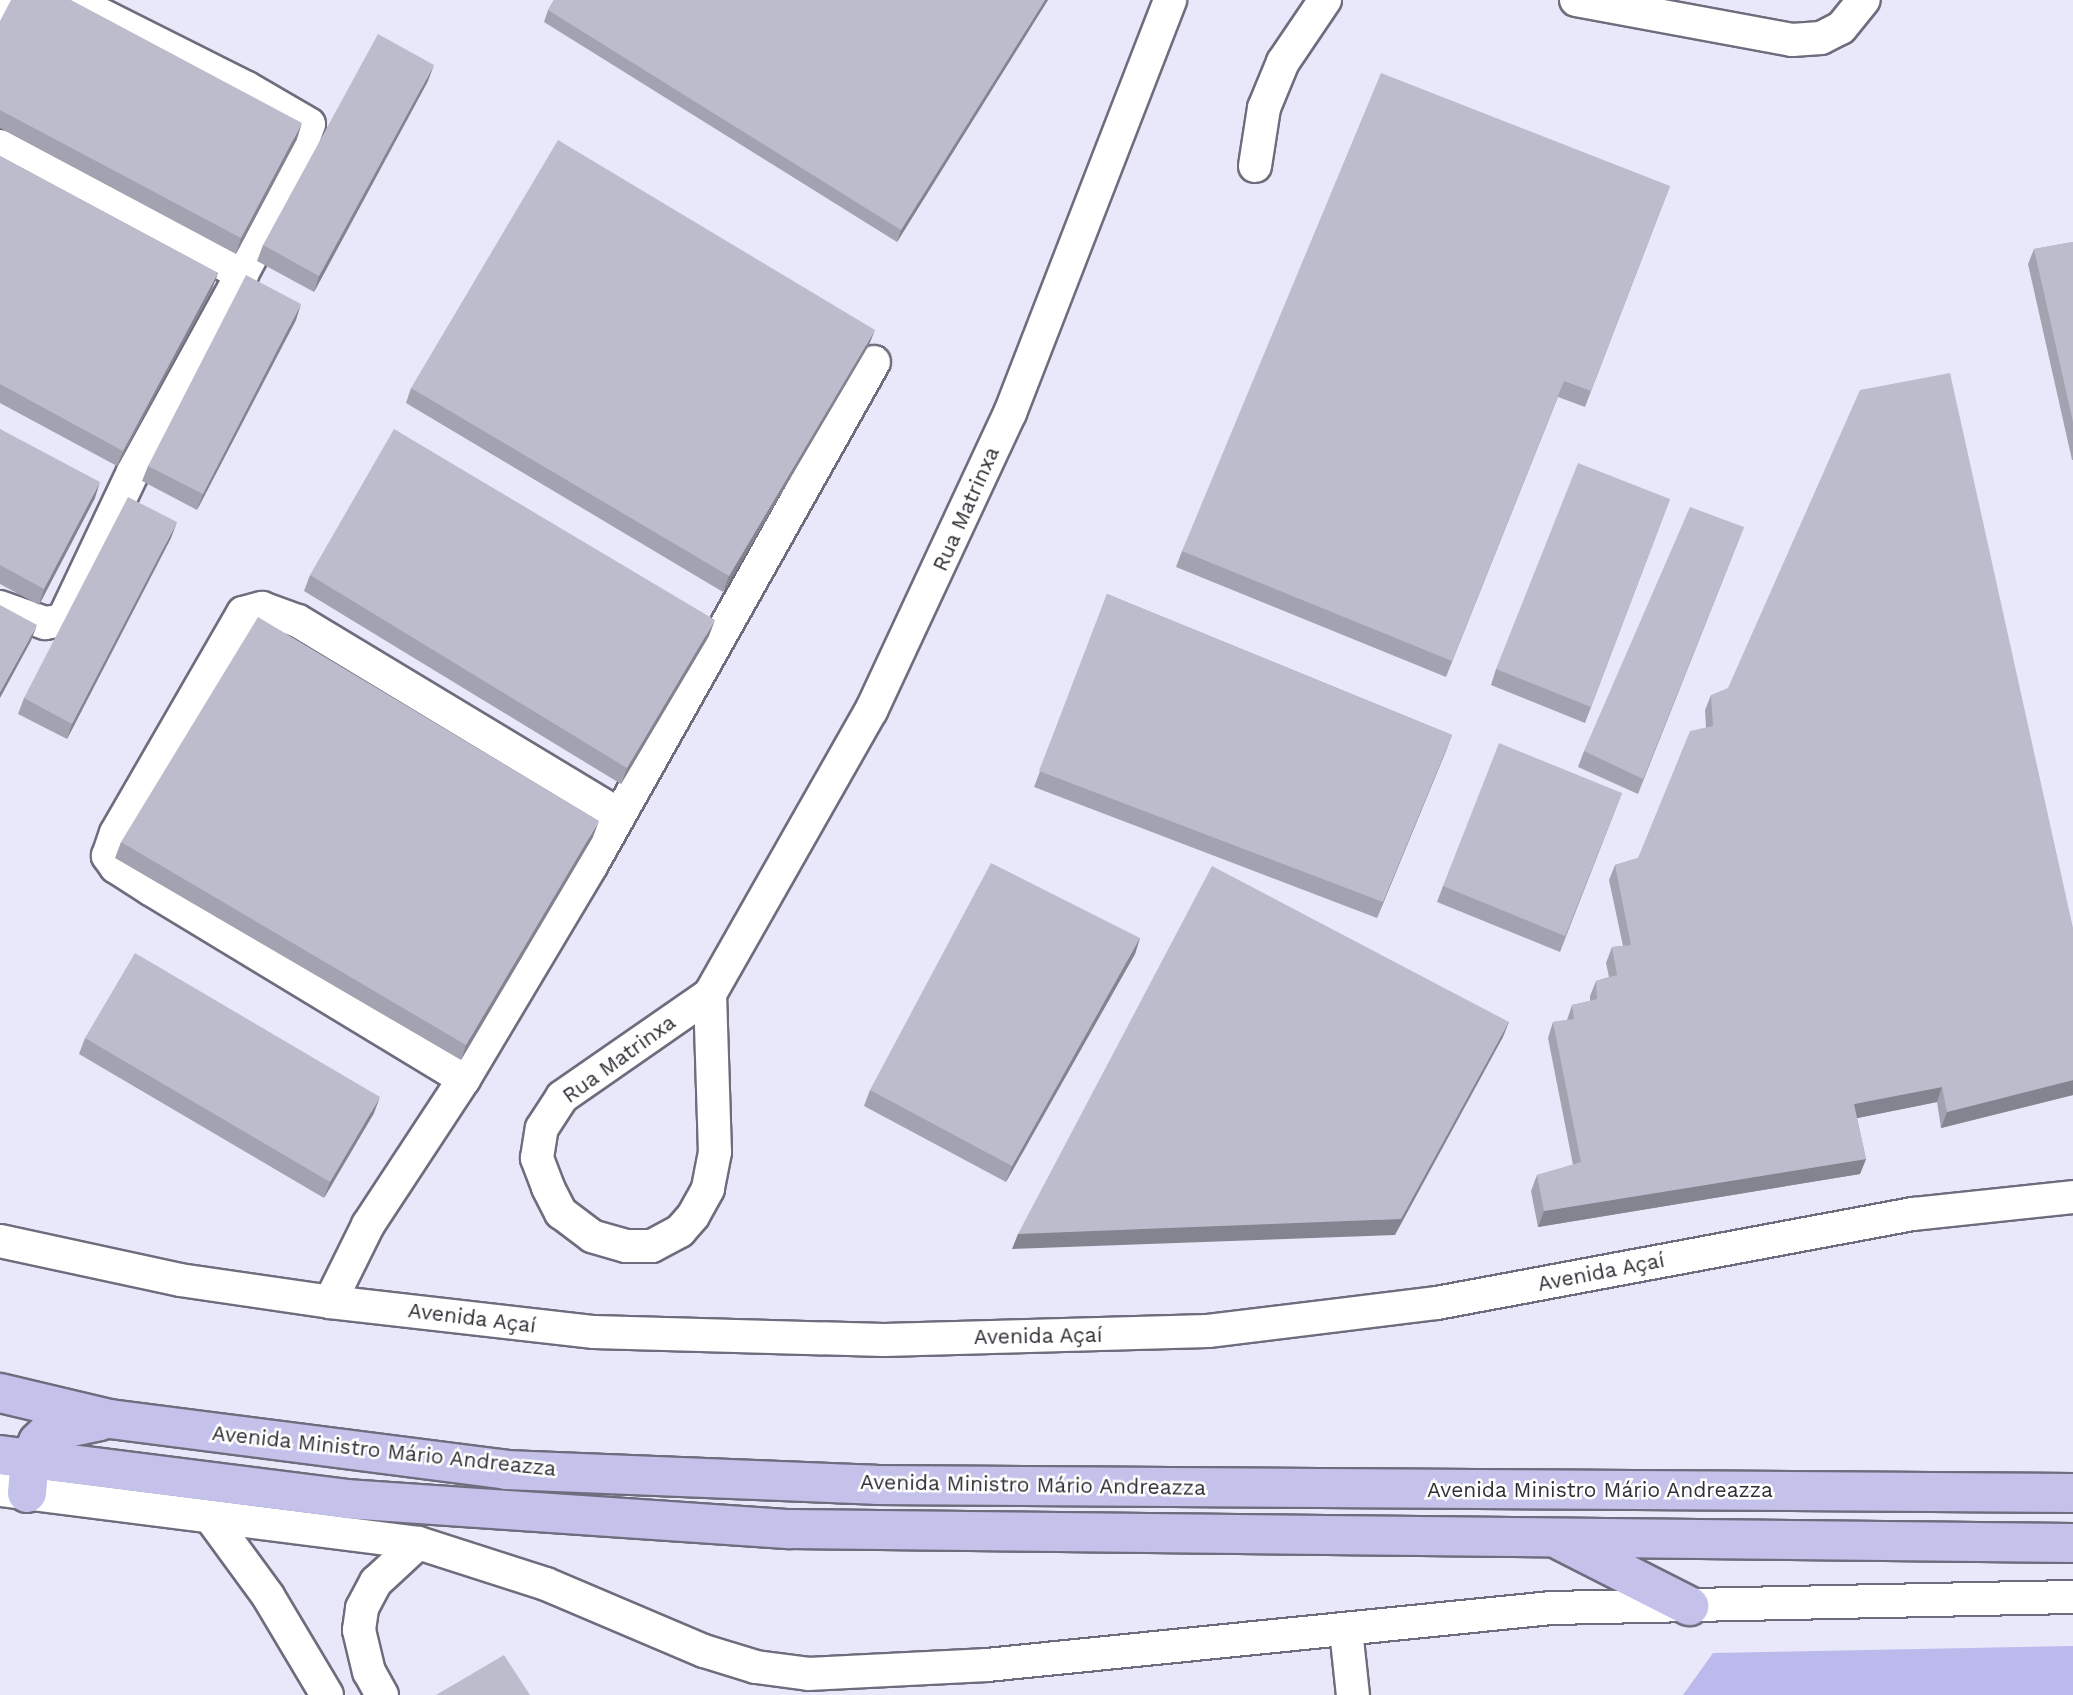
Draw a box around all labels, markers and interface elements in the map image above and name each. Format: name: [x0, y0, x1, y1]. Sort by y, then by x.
street label: Rua Matrinxa: [927, 443, 1005, 575]
street label: Rua Matrinxa: [557, 1009, 681, 1109]
street label: Avenida Açaí: [1535, 1247, 1667, 1297]
street label: Avenida Açaí: [406, 1298, 538, 1338]
street label: Avenida Açaí: [973, 1322, 1103, 1350]
street label: Avenida Ministro Mário Andreazza: [210, 1420, 558, 1482]
street label: Avenida Ministro Mário Andreazza: [859, 1469, 1207, 1501]
street label: Avenida Ministro Mário Andreazza: [1426, 1477, 1774, 1503]

